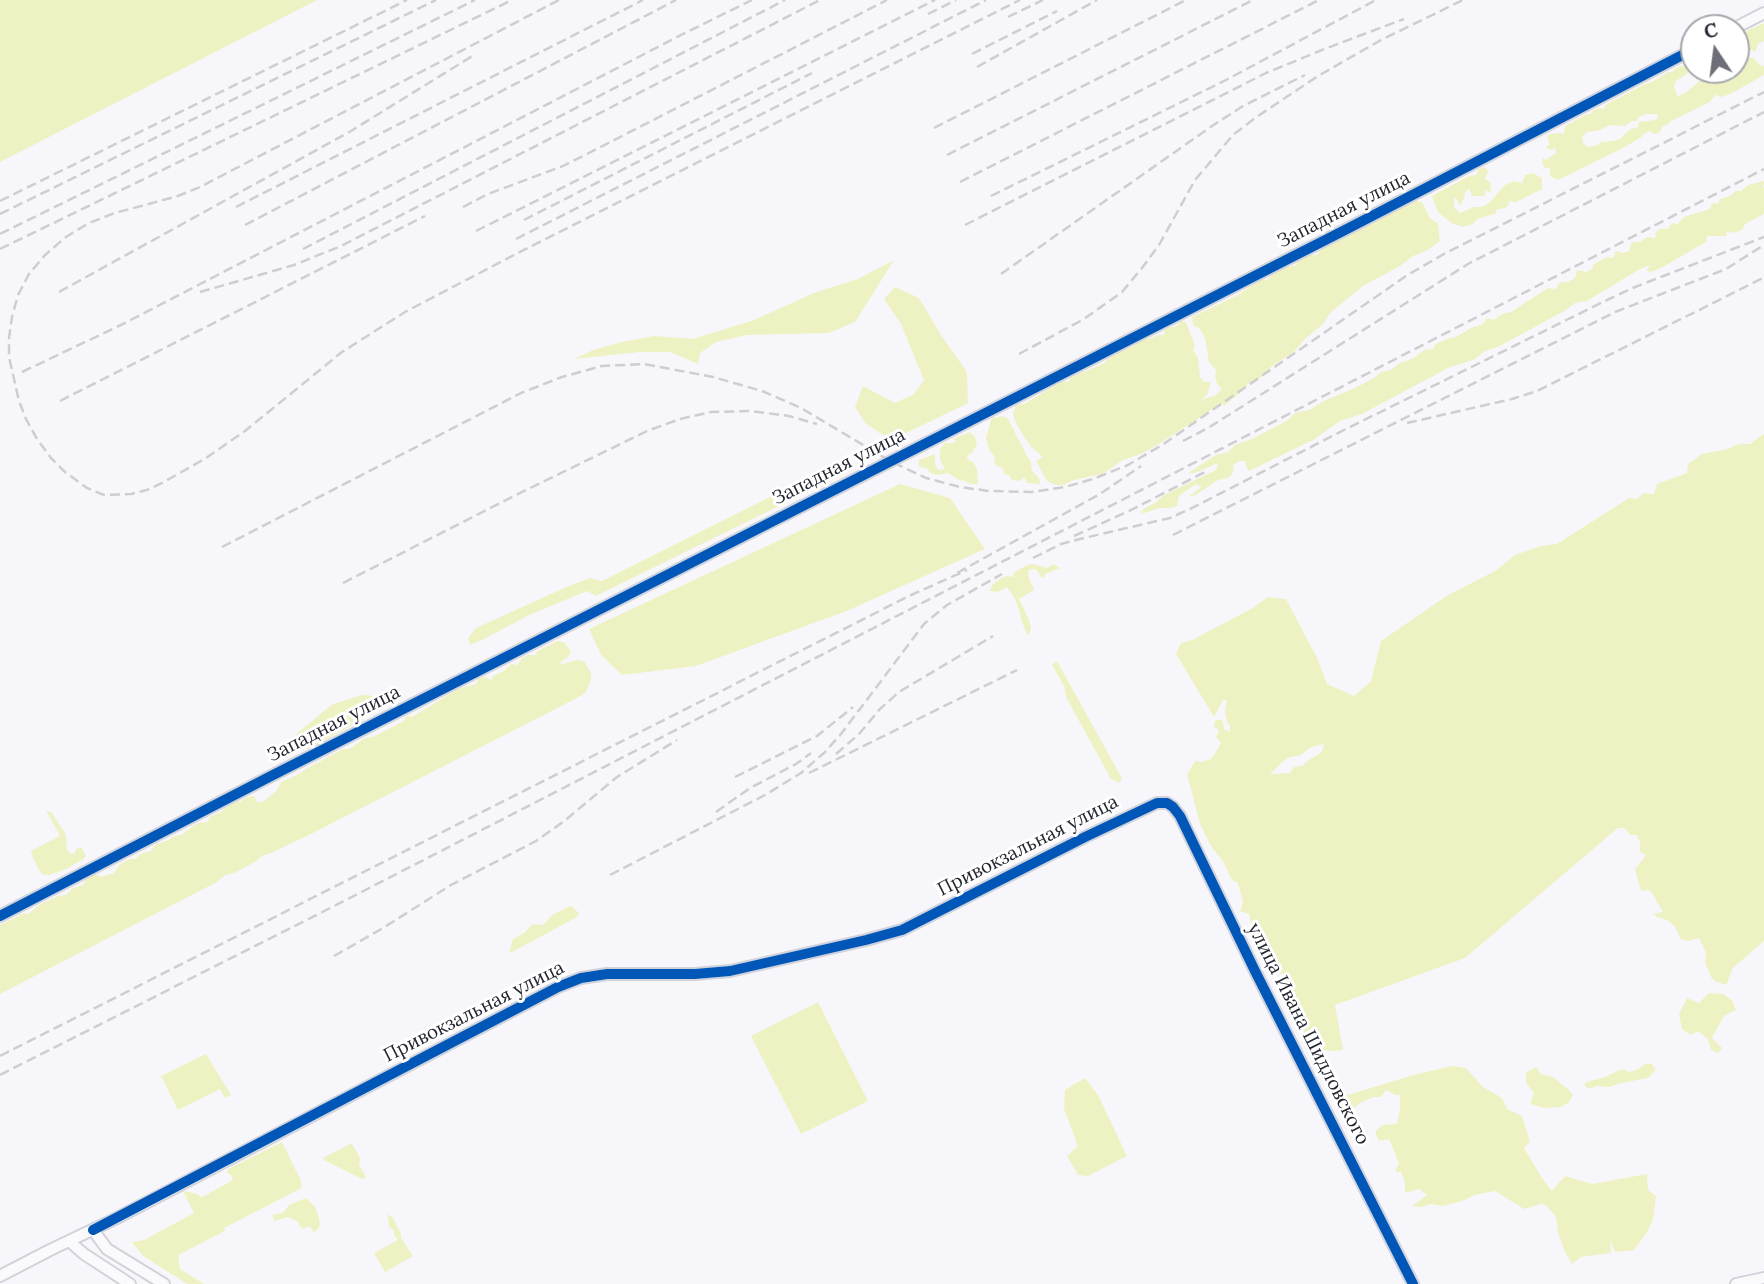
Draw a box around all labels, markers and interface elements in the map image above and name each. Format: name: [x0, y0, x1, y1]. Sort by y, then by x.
north arrow: [1680, 14, 1750, 84]
text: С: [1702, 17, 1720, 44]
street label: Западная улица: [1274, 167, 1414, 253]
street label: Западная улица: [769, 424, 909, 510]
street label: Западная улица: [264, 681, 404, 767]
street label: Привокзальная улица: [934, 790, 1122, 902]
street label: улица Ивана Шидловского: [1242, 919, 1374, 1149]
street label: Привокзальная улица: [380, 956, 568, 1068]

